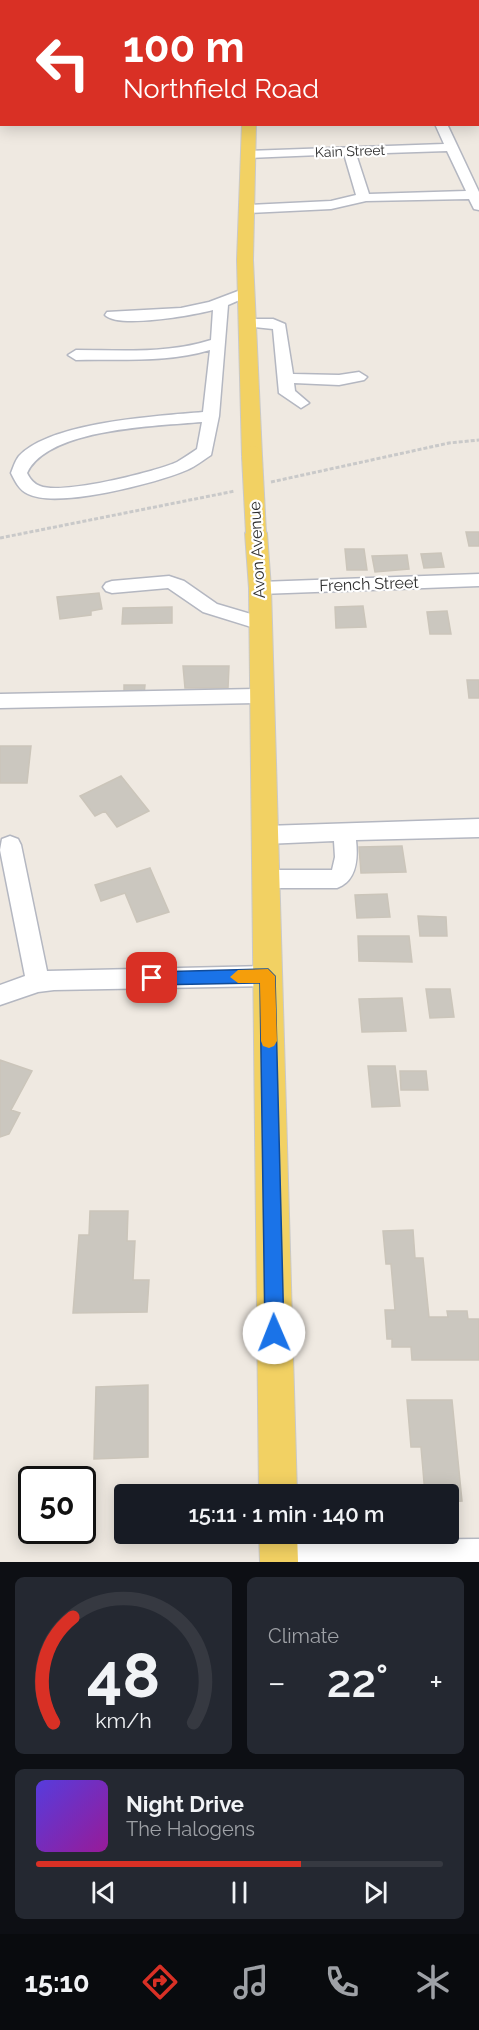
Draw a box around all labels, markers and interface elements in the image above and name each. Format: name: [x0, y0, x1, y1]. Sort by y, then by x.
text: 100 m: [123, 23, 245, 72]
icon: left: [24, 24, 102, 102]
text: Northfield Road: [123, 73, 319, 104]
street label: Kain Street: [315, 142, 386, 160]
street label: Avon Avenue: [245, 501, 269, 599]
street label: French Street: [319, 573, 420, 595]
pin: [126, 952, 177, 1003]
icon: arrive: [135, 961, 168, 994]
position arrow: [242, 1301, 306, 1365]
speed limit sign: 50: [18, 1466, 96, 1544]
text: 15:11 · 1 min · 140 m: [189, 1501, 384, 1527]
text: Climate: [268, 1624, 339, 1648]
text: 48: [87, 1638, 160, 1712]
text: 22°: [327, 1655, 388, 1708]
text: −: [268, 1663, 286, 1702]
text: +: [429, 1663, 443, 1702]
text: km/h: [95, 1708, 152, 1733]
text: Night Drive: [126, 1791, 244, 1817]
text: The Halogens: [126, 1817, 255, 1841]
icon: previous: [87, 1876, 120, 1909]
icon: pause: [223, 1876, 256, 1909]
icon: next: [359, 1876, 392, 1909]
icon: directions: [139, 1961, 181, 2003]
icon: music: [230, 1961, 272, 2003]
icon: phone: [321, 1961, 363, 2003]
icon: climate: [412, 1961, 454, 2003]
text: 15:10: [25, 1967, 90, 1998]

